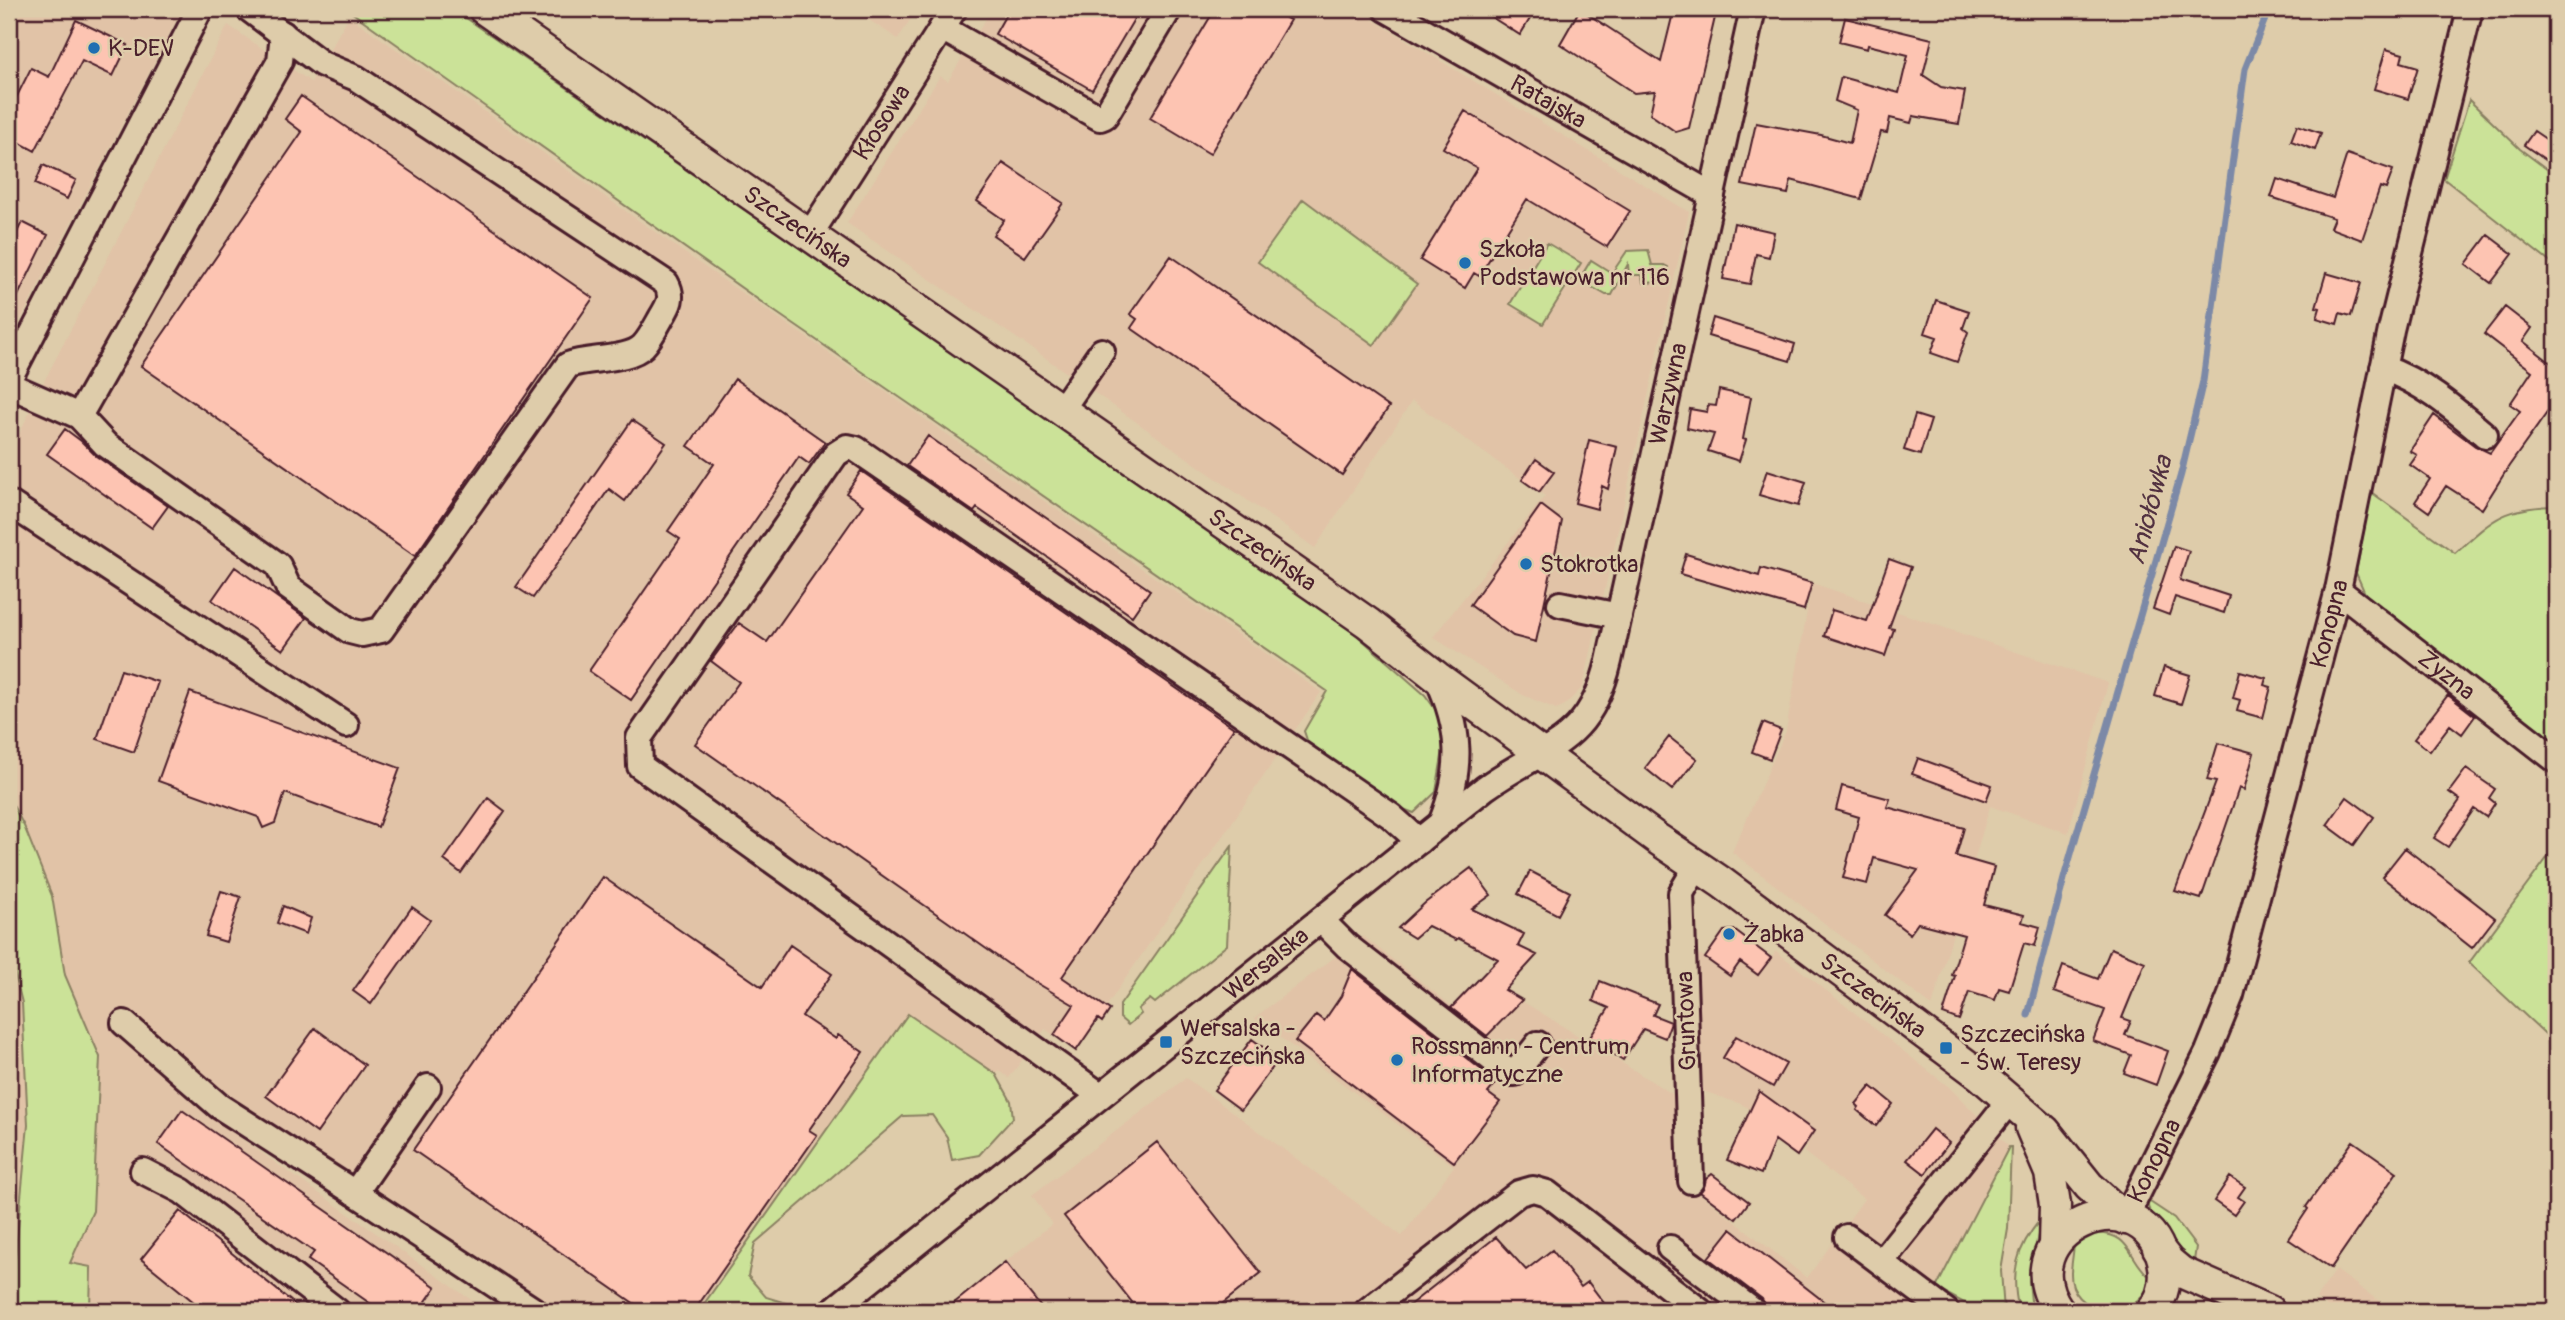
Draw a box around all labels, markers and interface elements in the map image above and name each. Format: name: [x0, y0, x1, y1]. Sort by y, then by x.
place label: K-DEV: [108, 34, 175, 63]
marker: K-DEV: [86, 40, 102, 56]
street label: Ratajska: [1505, 69, 1591, 135]
street label: Kłosowa: [847, 79, 917, 166]
street label: Szczecińska: [738, 180, 857, 275]
place label: Szkoła Podstawowa nr 116: [1479, 235, 1670, 292]
marker: Szkoła Podstawowa nr 116: [1457, 255, 1473, 271]
street label: Warzywna: [1643, 340, 1694, 448]
water label: Aniołówka: [2120, 451, 2180, 568]
street label: Szczecińska: [1203, 503, 1322, 598]
place label: Stokrotka: [1540, 550, 1638, 579]
marker: Stokrotka: [1518, 556, 1534, 572]
street label: Konopna: [2304, 577, 2355, 671]
street label: Żyzna: [2412, 644, 2481, 707]
place label: Żabka: [1743, 920, 1804, 949]
street label: Wersalska: [1218, 921, 1315, 1007]
marker: Żabka: [1721, 926, 1737, 942]
street label: Szczecińska: [1814, 947, 1932, 1045]
street label: Gruntowa: [1670, 971, 1703, 1071]
place label: Wersalska - Szczecińska: [1180, 1014, 1305, 1071]
place label: Szczecińska - Św. Teresy: [1960, 1020, 2085, 1077]
place label: Rossmann - Centrum Informatyczne: [1411, 1032, 1629, 1089]
marker: Wersalska - Szczecińska: [1158, 1034, 1174, 1050]
marker: Szczecińska - Św. Teresy: [1938, 1040, 1954, 1056]
marker: Rossmann - Centrum Informatyczne: [1389, 1052, 1405, 1068]
street label: Konopna: [2121, 1114, 2187, 1208]

